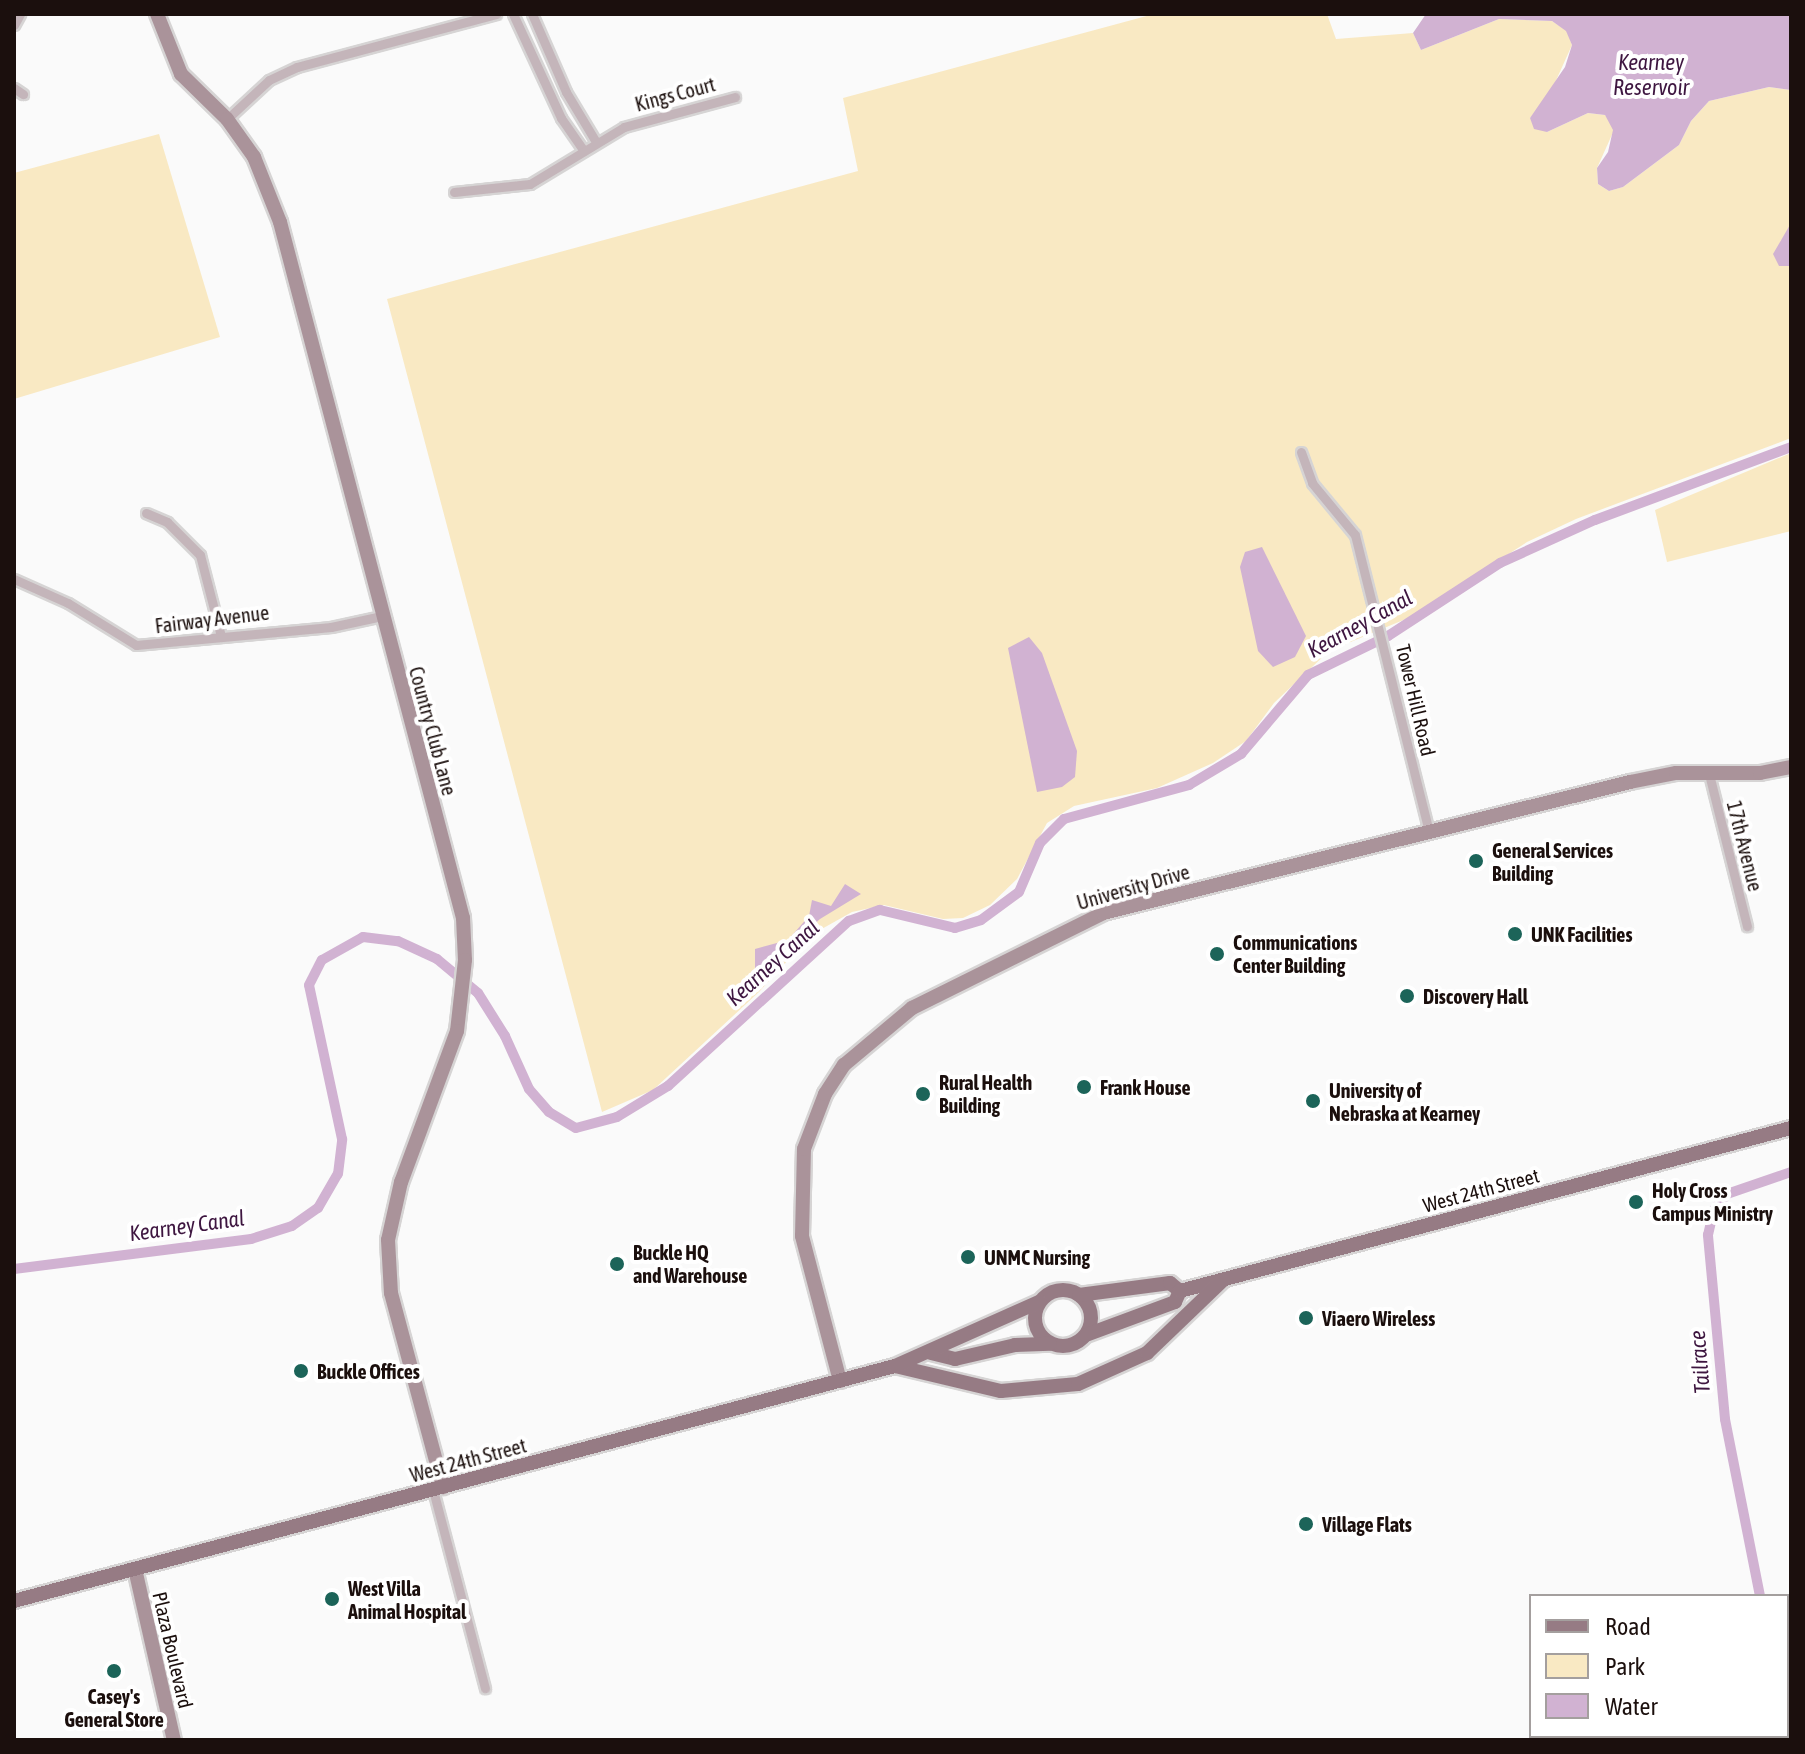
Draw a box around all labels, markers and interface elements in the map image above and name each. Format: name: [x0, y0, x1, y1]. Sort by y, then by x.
water label: Kearney Reservoir: [1613, 49, 1689, 100]
street label: Kings Court: [632, 72, 718, 116]
water label: Kearney Canal: [1303, 584, 1417, 664]
street label: Fairway Avenue: [154, 600, 270, 638]
street label: Tower Hill Road: [1391, 642, 1441, 758]
street label: Country Club Lane: [404, 664, 462, 798]
street label: 17th Avenue: [1722, 798, 1768, 894]
place label: General Services Building: [1492, 838, 1613, 885]
marker: General Services Building: [1467, 852, 1485, 870]
street label: University Drive: [1074, 859, 1192, 915]
water label: Kearney Canal: [721, 914, 825, 1012]
place label: UNK Facilities: [1531, 922, 1632, 946]
marker: UNK Facilities: [1506, 925, 1524, 943]
place label: Communications Center Building: [1233, 930, 1357, 977]
marker: Communications Center Building: [1208, 945, 1226, 963]
place label: Discovery Hall: [1423, 984, 1528, 1008]
marker: Discovery Hall: [1398, 987, 1416, 1005]
place label: Rural Health Building: [939, 1070, 1032, 1117]
place label: Frank House: [1100, 1075, 1191, 1099]
marker: Frank House: [1075, 1078, 1093, 1096]
place label: University of Nebraska at Kearney: [1329, 1078, 1480, 1125]
marker: Rural Health Building: [914, 1085, 932, 1103]
marker: University of Nebraska at Kearney: [1304, 1092, 1322, 1110]
street label: West 24th Street: [1420, 1163, 1542, 1217]
place label: Holy Cross Campus Ministry: [1652, 1178, 1773, 1225]
marker: Holy Cross Campus Ministry: [1627, 1193, 1645, 1211]
water label: Kearney Canal: [128, 1205, 246, 1247]
place label: Buckle HQ and Warehouse: [633, 1240, 747, 1287]
place label: UNMC Nursing: [984, 1245, 1090, 1269]
marker: UNMC Nursing: [959, 1248, 977, 1266]
marker: Buckle HQ and Warehouse: [608, 1255, 626, 1273]
place label: Viaero Wireless: [1322, 1306, 1435, 1330]
marker: Viaero Wireless: [1297, 1309, 1315, 1327]
water label: Tailrace: [1684, 1329, 1716, 1395]
place label: Buckle Offices: [317, 1359, 420, 1383]
marker: Buckle Offices: [292, 1362, 310, 1380]
street label: West 24th Street: [407, 1433, 529, 1487]
place label: Village Flats: [1322, 1512, 1412, 1536]
marker: Village Flats: [1297, 1515, 1315, 1533]
place label: West Villa Animal Hospital: [348, 1576, 466, 1623]
street label: Plaza Boulevard: [148, 1589, 198, 1711]
marker: West Villa Animal Hospital: [323, 1590, 341, 1608]
legend: [1529, 1594, 1789, 1738]
text: Road: [1605, 1613, 1651, 1640]
text: Park: [1605, 1653, 1645, 1680]
marker: Casey's General Store: [105, 1662, 123, 1680]
place label: Casey's General Store: [64, 1684, 164, 1731]
text: Water: [1605, 1693, 1658, 1720]

